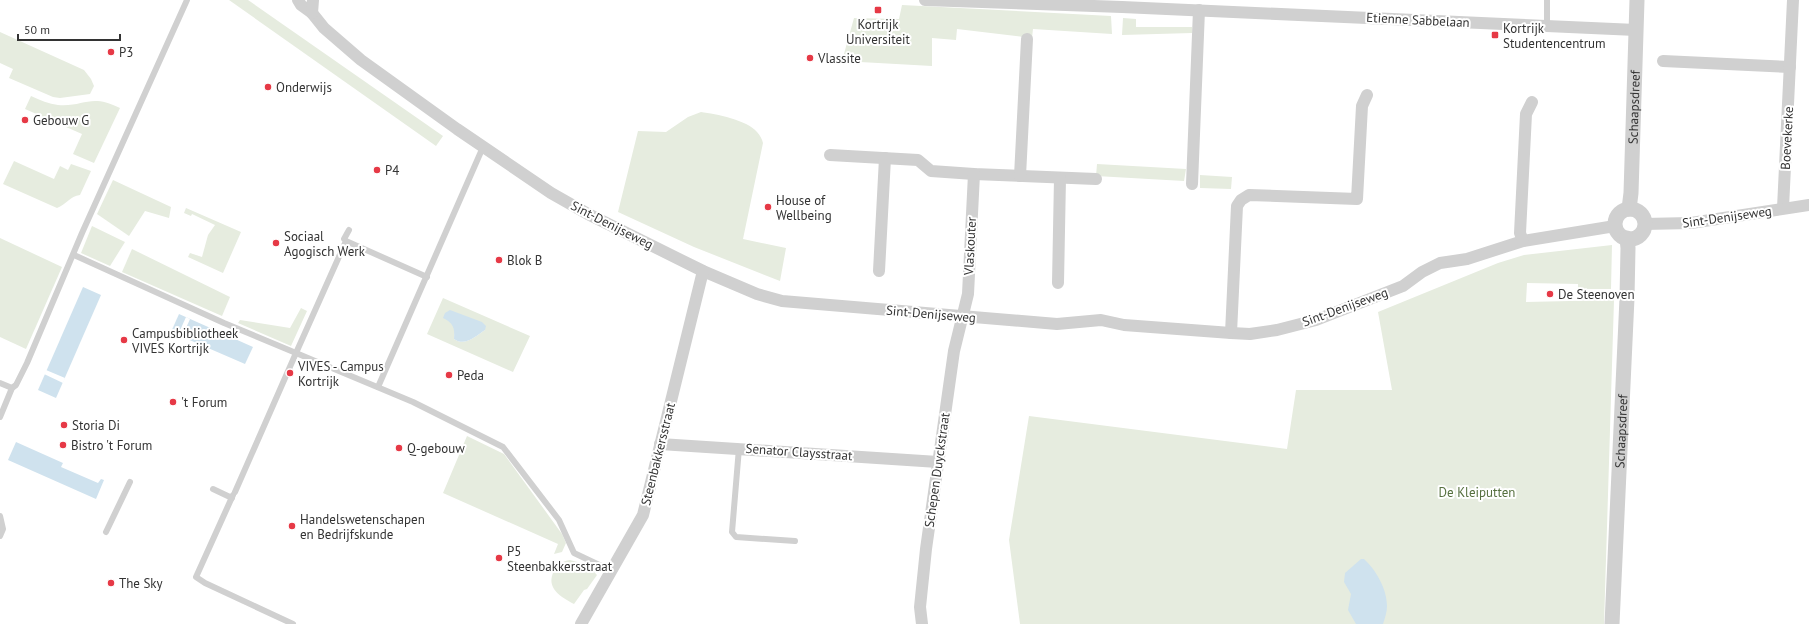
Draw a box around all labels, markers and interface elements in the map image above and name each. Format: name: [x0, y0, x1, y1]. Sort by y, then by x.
marker: Kortrijk Universiteit: [873, 5, 883, 15]
street label: Etienne Sabbelaan: [1366, 9, 1470, 31]
scale bar: [18, 16, 120, 42]
place label: Kortrijk Universiteit: [846, 16, 911, 48]
place label: Kortrijk Studentencentrum: [1503, 20, 1606, 52]
text: 50 m: [24, 22, 50, 37]
marker: Kortrijk Studentencentrum: [1490, 30, 1500, 40]
place label: P3: [119, 44, 133, 61]
marker: P3: [106, 47, 116, 57]
place label: Vlassite: [817, 50, 861, 67]
marker: Vlassite: [805, 53, 815, 63]
street label: Schaapsdreef: [1624, 69, 1643, 144]
place label: Onderwijs: [276, 79, 332, 96]
marker: Onderwijs: [263, 82, 273, 92]
street label: Boevekerke: [1777, 106, 1797, 170]
place label: Gebouw G: [33, 112, 89, 129]
marker: Gebouw G: [20, 115, 30, 125]
place label: P4: [385, 162, 399, 179]
marker: P4: [372, 165, 382, 175]
place label: House of Wellbeing: [776, 192, 832, 224]
street label: Sint-Denijseweg: [568, 197, 656, 253]
marker: House of Wellbeing: [763, 202, 773, 212]
street label: Sint-Denijseweg: [1681, 202, 1773, 232]
street label: Vlaskouter: [960, 216, 980, 277]
place label: Sociaal Agogisch Werk: [284, 228, 366, 260]
marker: Sociaal Agogisch Werk: [271, 238, 281, 248]
place label: Blok B: [507, 252, 542, 269]
marker: Blok B: [494, 255, 504, 265]
street label: Sint-Denijseweg: [1300, 284, 1390, 330]
place label: De Steenoven: [1558, 286, 1635, 303]
marker: De Steenoven: [1545, 289, 1555, 299]
street label: Sint-Denijseweg: [885, 302, 977, 326]
place label: Campusbibliotheek VIVES Kortrijk: [131, 325, 239, 357]
marker: Campusbibliotheek VIVES Kortrijk: [119, 335, 129, 345]
place label: VIVES - Campus Kortrijk: [297, 358, 384, 390]
place label: Peda: [457, 367, 484, 384]
marker: VIVES - Campus Kortrijk: [285, 368, 295, 378]
marker: Peda: [444, 370, 454, 380]
street label: Schaapsdreef: [1611, 393, 1631, 469]
place label: 't Forum: [181, 394, 227, 411]
marker: 't Forum: [168, 397, 178, 407]
street label: Steenbakkersstraat: [637, 400, 679, 507]
street label: Schepen Duyckstraat: [921, 411, 954, 529]
place label: Storia Di: [72, 417, 120, 434]
marker: Storia Di: [59, 420, 69, 430]
place label: Bistro 't Forum: [71, 437, 152, 454]
marker: Bistro 't Forum: [58, 440, 68, 450]
place label: Q-gebouw: [407, 440, 465, 457]
street label: Senator Claysstraat: [745, 440, 854, 464]
marker: Q-gebouw: [394, 443, 404, 453]
park label: De Kleiputten: [1439, 484, 1515, 501]
place label: Handelswetenschapen en Bedrijfskunde: [300, 511, 425, 543]
marker: Handelswetenschapen en Bedrijfskunde: [287, 521, 297, 531]
place label: P5 Steenbakkersstraat: [507, 543, 613, 575]
marker: P5 Steenbakkersstraat: [494, 553, 504, 563]
place label: The Sky: [119, 575, 163, 592]
marker: The Sky: [106, 578, 116, 588]

